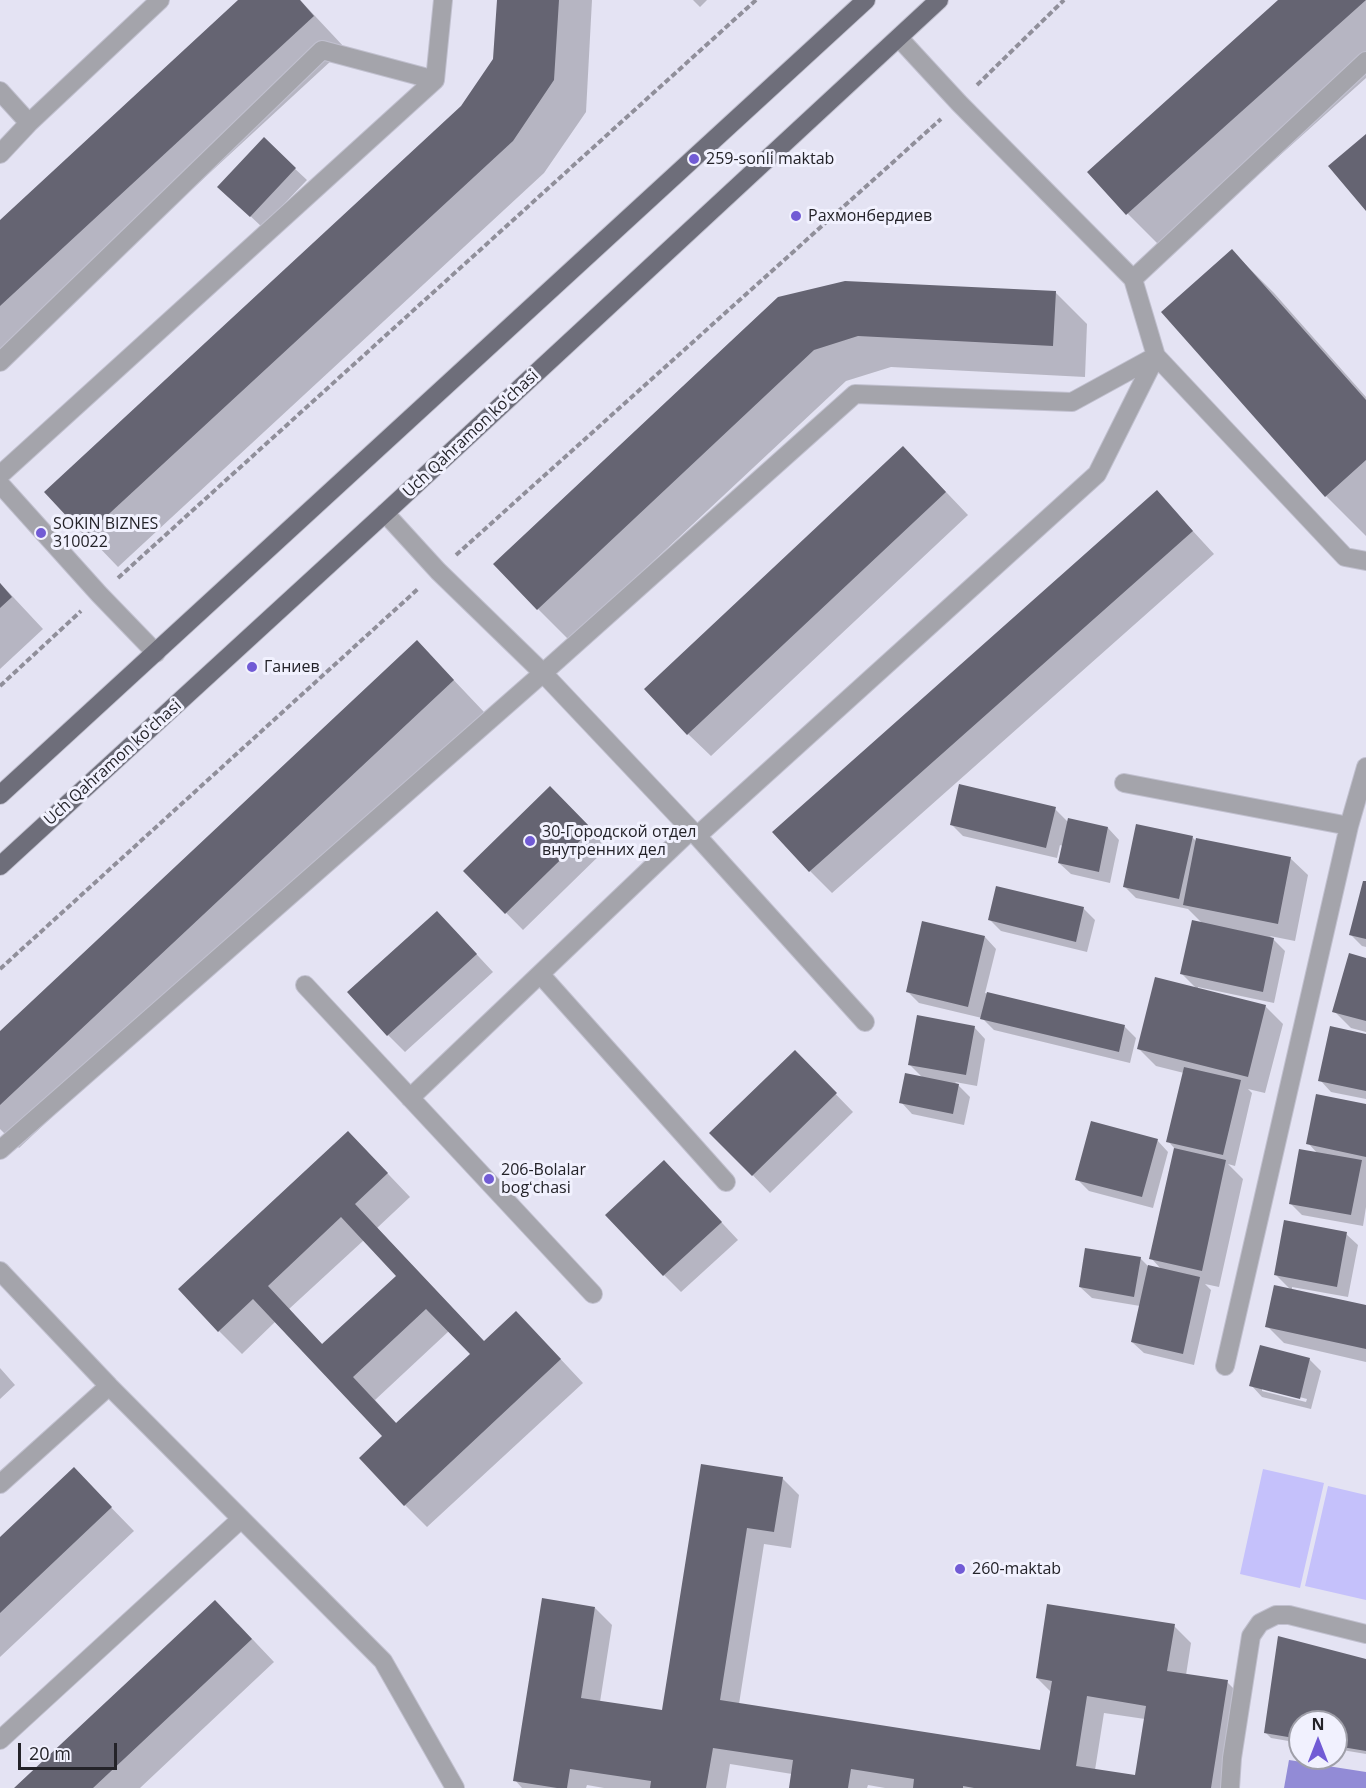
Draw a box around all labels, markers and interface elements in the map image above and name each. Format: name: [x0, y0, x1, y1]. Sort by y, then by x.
place label: 259-sonli maktab: [706, 149, 834, 169]
marker: 259-sonli maktab: [687, 152, 701, 166]
place label: Рахмонбердиев: [808, 206, 932, 226]
marker: Рахмонбердиев: [789, 209, 803, 223]
street label: Uch Qahramon ko'chasi: [399, 366, 543, 502]
place label: SOKIN BIZNES 310022: [53, 514, 158, 552]
marker: SOKIN BIZNES 310022: [34, 526, 48, 540]
place label: Ганиев: [264, 657, 320, 677]
marker: Ганиев: [245, 660, 259, 674]
street label: Uch Qahramon ko'chasi: [40, 696, 186, 830]
place label: 30-Городской отдел внутренних дел: [542, 822, 696, 860]
marker: 30-Городской отдел внутренних дел: [523, 834, 537, 848]
place label: 206-Bolalar bogʻchasi: [501, 1160, 586, 1198]
marker: 206-Bolalar bogʻchasi: [482, 1172, 496, 1186]
place label: 260-maktab: [972, 1559, 1061, 1579]
marker: 260-maktab: [953, 1562, 967, 1576]
north arrow: [1288, 1710, 1348, 1770]
text: N: [1311, 1713, 1325, 1735]
scale bar: [21, 1731, 120, 1769]
text: 20 m: [29, 1741, 71, 1765]

